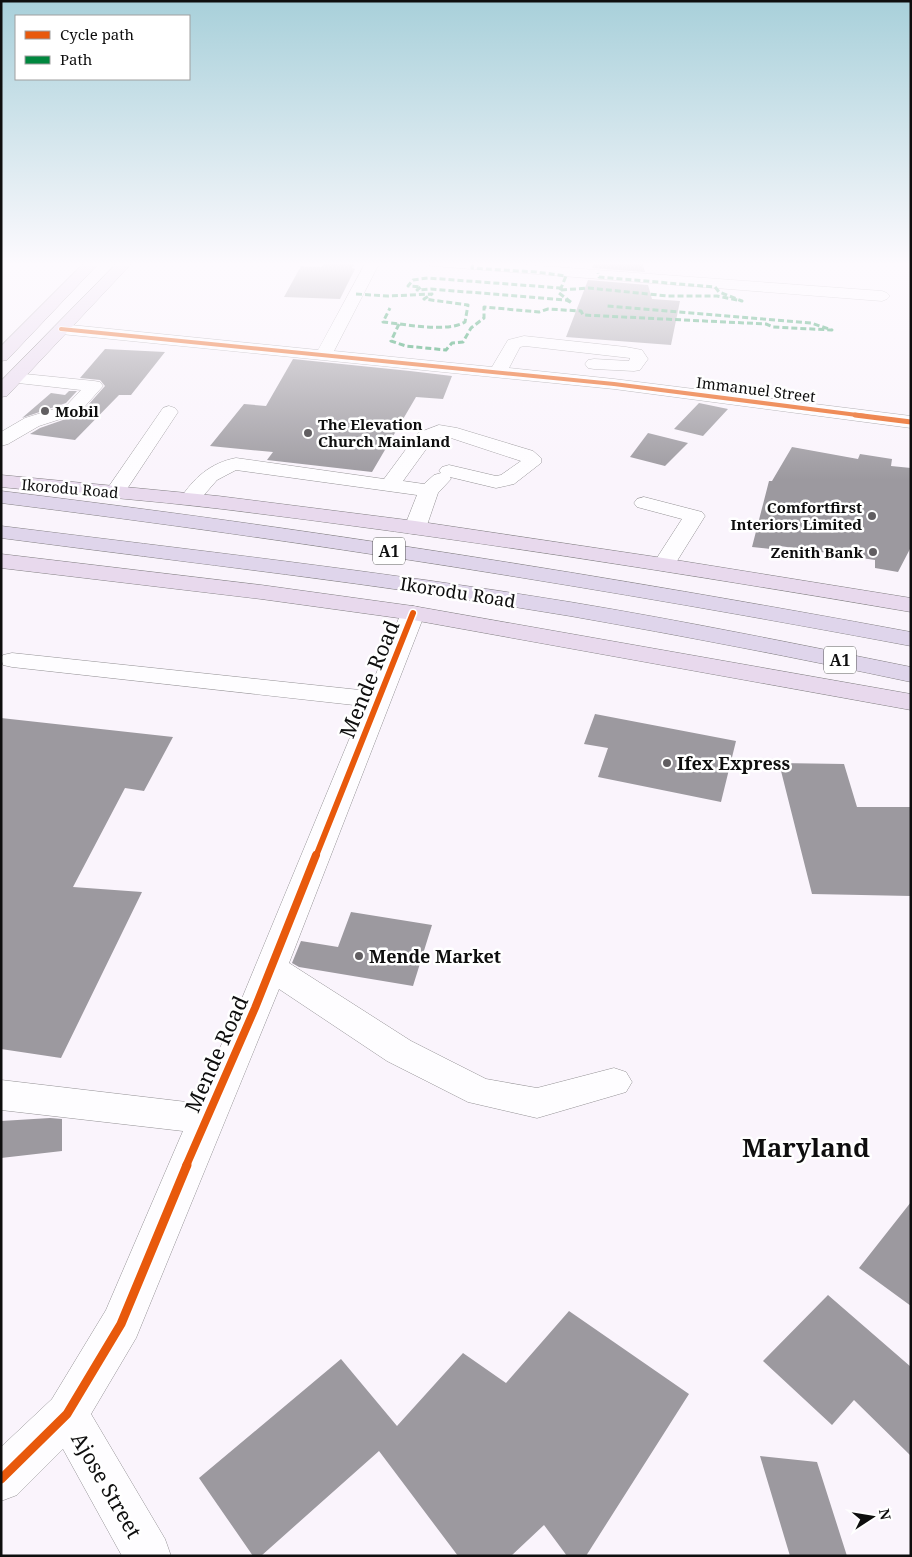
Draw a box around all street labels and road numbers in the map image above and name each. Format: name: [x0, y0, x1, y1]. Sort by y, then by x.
street label: Immanuel Street: [695, 372, 817, 406]
street label: Ikorodu Road: [21, 474, 119, 502]
road number: A1: [373, 538, 405, 564]
street label: Ikorodu Road: [399, 571, 517, 613]
street label: Mende Road: [333, 616, 405, 742]
road number: A1: [824, 646, 856, 674]
street label: Mende Road: [178, 991, 254, 1117]
street label: Ajose Street: [65, 1427, 149, 1543]

